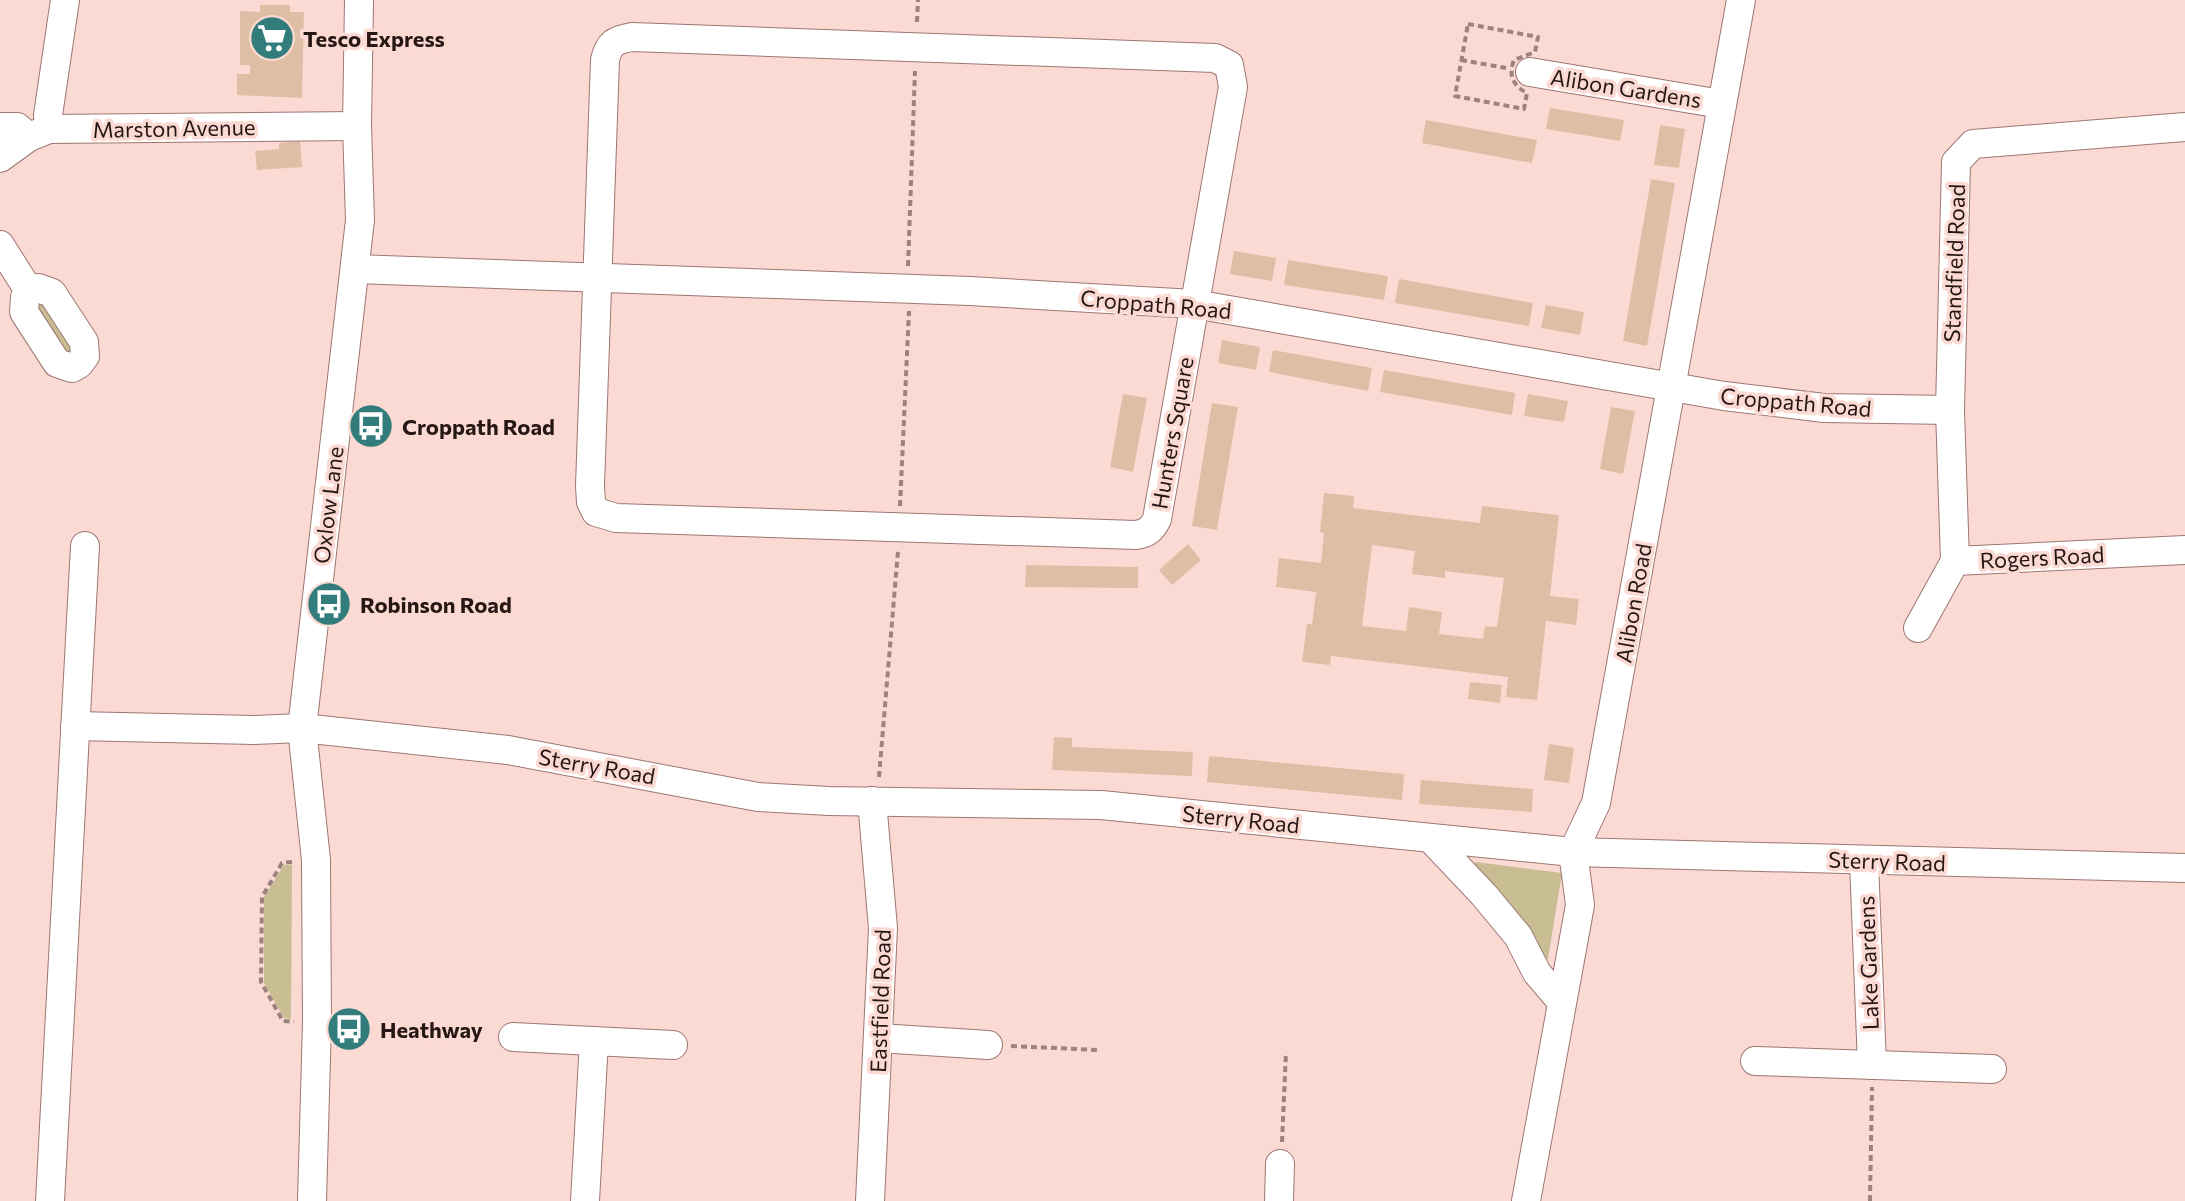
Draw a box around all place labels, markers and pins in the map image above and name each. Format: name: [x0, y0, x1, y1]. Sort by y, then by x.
supermarket icon: Tesco Express: [248, 14, 296, 62]
place label: Tesco Express: [303, 25, 445, 52]
bus stop icon: Croppath Road: [347, 402, 395, 450]
place label: Croppath Road: [402, 413, 555, 440]
bus stop icon: Robinson Road: [305, 580, 353, 628]
place label: Robinson Road: [360, 591, 512, 618]
bus stop icon: Heathway: [325, 1005, 373, 1053]
place label: Heathway: [380, 1016, 483, 1043]

